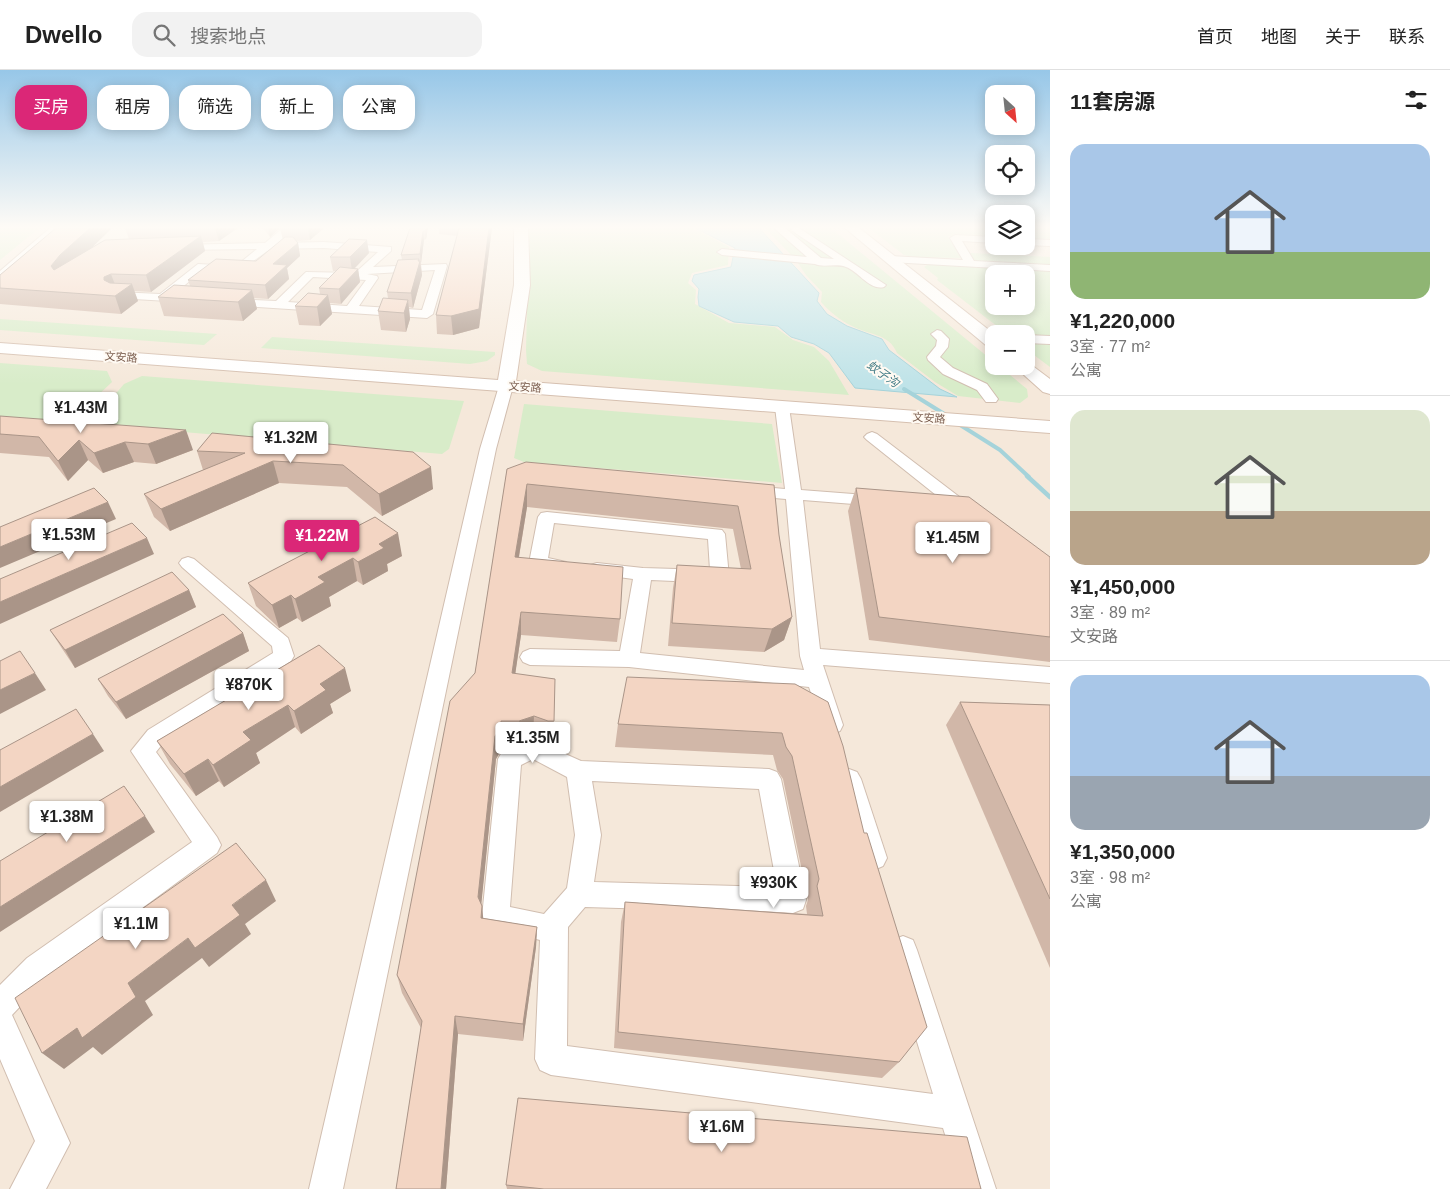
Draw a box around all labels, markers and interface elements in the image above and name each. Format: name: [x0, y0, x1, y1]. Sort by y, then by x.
search box: [132, 12, 482, 57]
text: Dwello: [25, 21, 102, 48]
icon: search: [150, 21, 178, 49]
text: 搜索地点: [190, 26, 266, 47]
text: 首页: [1197, 27, 1233, 47]
text: 地图: [1261, 27, 1297, 47]
text: 关于: [1325, 27, 1361, 47]
text: 联系: [1389, 27, 1425, 47]
chip: 买房: [15, 85, 87, 130]
chip: 租房: [97, 85, 169, 130]
chip: 筛选: [179, 85, 251, 130]
chip: 新上: [261, 85, 333, 130]
chip: 公寓: [343, 85, 415, 130]
north arrow: [985, 85, 1035, 135]
map controls: [985, 85, 1035, 375]
icon: filters: [1402, 86, 1430, 114]
text: 11套房源: [1070, 90, 1155, 113]
button: locate: [985, 145, 1035, 195]
icon: home: [1205, 177, 1295, 267]
button: layers: [985, 205, 1035, 255]
button: +: [985, 265, 1035, 315]
text: ¥1,220,000: [1070, 309, 1175, 332]
button: −: [985, 325, 1035, 375]
text: 3室 · 77 m²: [1070, 338, 1150, 355]
street label: 文安路: [104, 350, 138, 364]
water label: 蚊子沟: [864, 358, 903, 391]
text: 公寓: [1070, 362, 1102, 379]
street label: 文安路: [508, 380, 542, 394]
pin: ¥1.43M: [40, 392, 122, 434]
text: ¥1.43M: [54, 399, 108, 416]
street label: 文安路: [912, 411, 946, 425]
pin: ¥1.32M: [250, 422, 332, 464]
text: ¥1.32M: [264, 429, 318, 446]
icon: home: [1205, 442, 1295, 532]
pin: ¥1.53M: [28, 518, 110, 561]
pin: ¥1.22M: [281, 520, 363, 562]
pin: ¥1.45M: [912, 522, 994, 564]
text: ¥1.53M: [42, 526, 96, 543]
text: ¥1.22M: [295, 527, 349, 544]
text: ¥1.45M: [926, 529, 980, 546]
text: ¥1,450,000: [1070, 575, 1175, 598]
text: 3室 · 89 m²: [1070, 604, 1150, 621]
text: 文安路: [1070, 628, 1118, 645]
pin: ¥870K: [214, 668, 284, 711]
text: ¥870K: [225, 676, 273, 693]
icon: home: [1205, 707, 1295, 797]
pin: ¥1.35M: [492, 722, 574, 764]
text: ¥1.35M: [506, 729, 560, 746]
pin: ¥1.38M: [26, 800, 108, 843]
text: ¥1.38M: [40, 808, 94, 825]
text: ¥1,350,000: [1070, 840, 1175, 863]
pin: ¥930K: [739, 866, 809, 909]
text: 3室 · 98 m²: [1070, 869, 1150, 886]
text: ¥930K: [750, 874, 798, 891]
text: 公寓: [1070, 893, 1102, 910]
pin: ¥1.1M: [101, 908, 171, 950]
text: ¥1.1M: [114, 915, 158, 932]
pin: ¥1.6M: [687, 1110, 757, 1153]
text: ¥1.6M: [700, 1118, 744, 1135]

